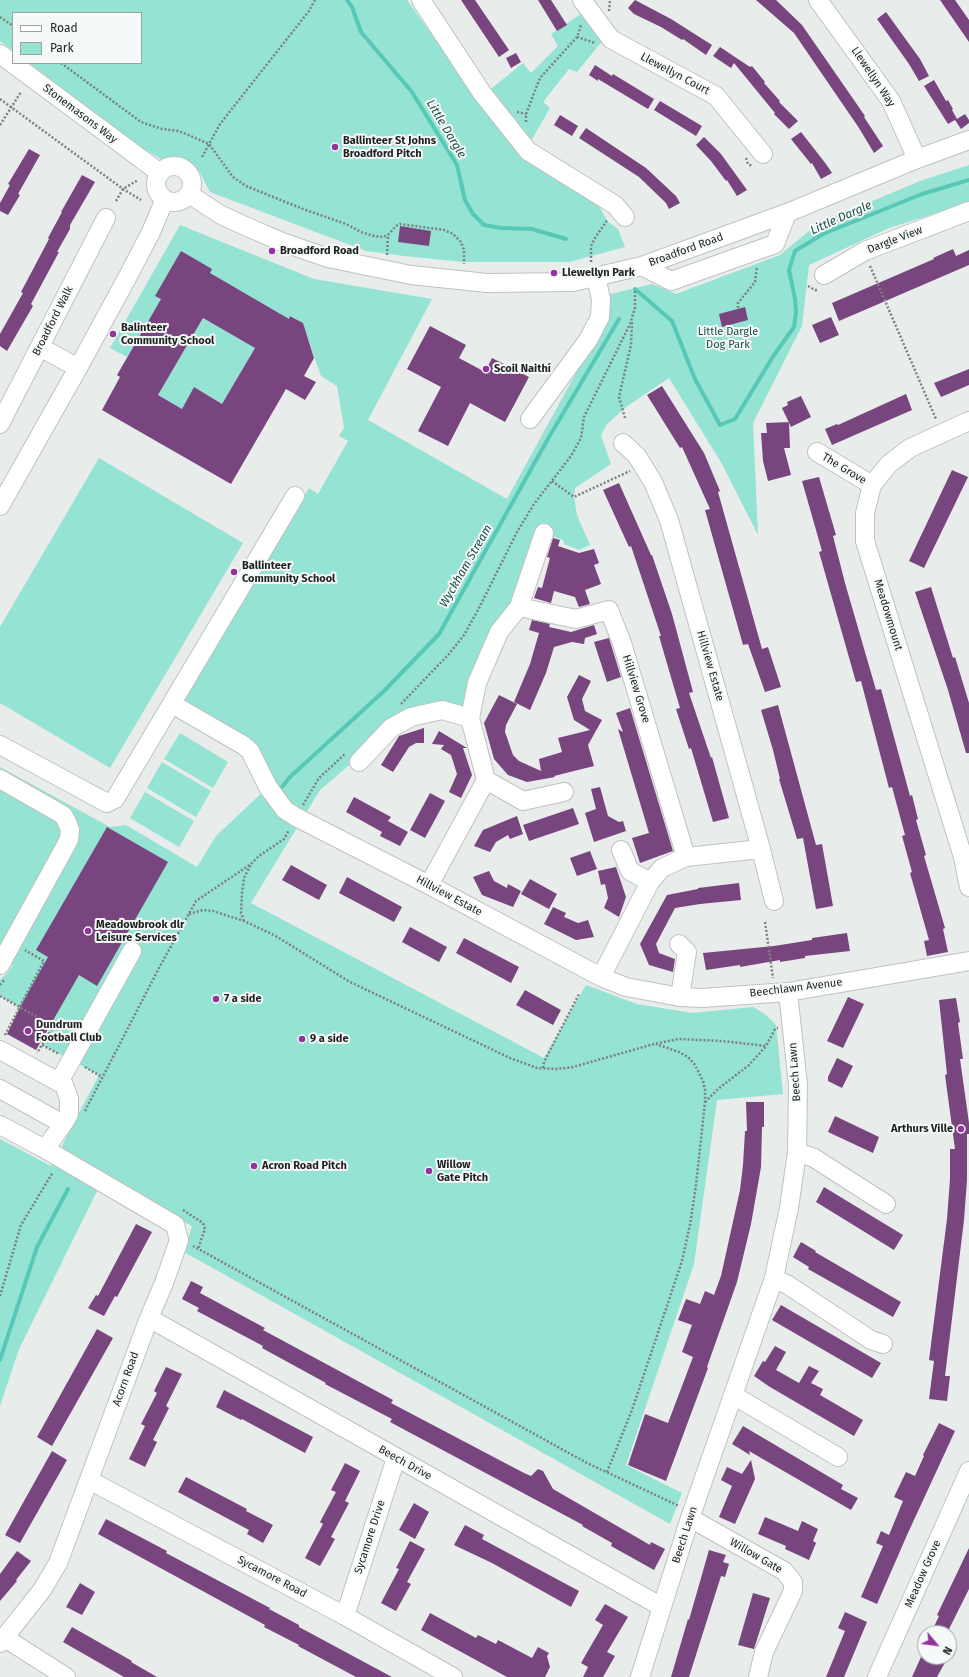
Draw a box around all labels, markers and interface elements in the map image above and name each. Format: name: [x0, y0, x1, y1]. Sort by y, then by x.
legend: [12, 12, 142, 64]
text: Road: [50, 21, 78, 35]
text: Park: [50, 41, 74, 55]
street label: Llewellyn Way: [848, 45, 898, 109]
street label: Llewellyn Court: [638, 50, 712, 98]
street label: Stonemasons Way: [40, 82, 120, 146]
water label: Little Dargle: [423, 97, 469, 161]
place label: Ballinteer St Johns Broadford Pitch: [343, 134, 436, 160]
marker: Ballinteer St Johns Broadford Pitch: [330, 142, 340, 152]
water label: Little Dargle: [808, 198, 874, 238]
street label: Dargle View: [866, 223, 924, 257]
street label: Broadford Road: [647, 230, 725, 270]
place label: Broadford Road: [280, 244, 359, 258]
marker: Broadford Road: [267, 246, 277, 256]
place label: Llewellyn Park: [562, 266, 635, 280]
marker: Llewellyn Park: [549, 268, 559, 278]
street label: Broadford Walk: [30, 284, 76, 358]
place label: Balinteer Community School: [121, 321, 214, 347]
park label: Little Dargle Dog Park: [698, 325, 758, 351]
marker: Balinteer Community School: [108, 329, 118, 339]
place label: Scoil Naithí: [494, 362, 551, 376]
marker: Scoil Naithí: [481, 364, 491, 374]
street label: The Grove: [819, 451, 869, 487]
water label: Wyckham Stream: [437, 522, 495, 610]
place label: Ballinteer Community School: [242, 559, 335, 585]
marker: Ballinteer Community School: [229, 567, 239, 577]
street label: Meadowmount: [871, 578, 905, 652]
street label: Hillview Estate: [694, 629, 726, 703]
street label: Hillview Grove: [619, 653, 653, 725]
street label: Hillview Estate: [414, 873, 484, 919]
place label: Meadowbrook dlr Leisure Services: [96, 918, 184, 944]
marker: Meadowbrook dlr Leisure Services: [83, 926, 93, 936]
street label: Beechlawn Avenue: [749, 976, 843, 1000]
place label: 7 a side: [224, 992, 261, 1006]
marker: 7 a side: [211, 994, 221, 1004]
place label: Dundrum Football Club: [36, 1018, 102, 1044]
marker: Dundrum Football Club: [23, 1026, 33, 1036]
place label: 9 a side: [310, 1032, 348, 1046]
marker: 9 a side: [297, 1034, 307, 1044]
street label: Beech Lawn: [786, 1042, 804, 1102]
place label: Arthurs Ville: [891, 1122, 953, 1136]
marker: Arthurs Ville: [956, 1124, 966, 1134]
place label: Willow Gate Pitch: [437, 1158, 488, 1184]
place label: Acron Road Pitch: [262, 1159, 347, 1173]
marker: Acron Road Pitch: [249, 1161, 259, 1171]
marker: Willow Gate Pitch: [424, 1166, 434, 1176]
street label: Acorn Road: [110, 1350, 142, 1408]
street label: Beech Drive: [376, 1443, 434, 1483]
street label: Sycamore Drive: [352, 1498, 388, 1576]
street label: Beech Lawn: [670, 1505, 700, 1565]
street label: Willow Gate: [727, 1536, 785, 1576]
street label: Meadow Grove: [902, 1538, 944, 1610]
street label: Sycamore Road: [235, 1553, 309, 1601]
north arrow: [917, 1625, 957, 1665]
text: N: [940, 1644, 955, 1657]

